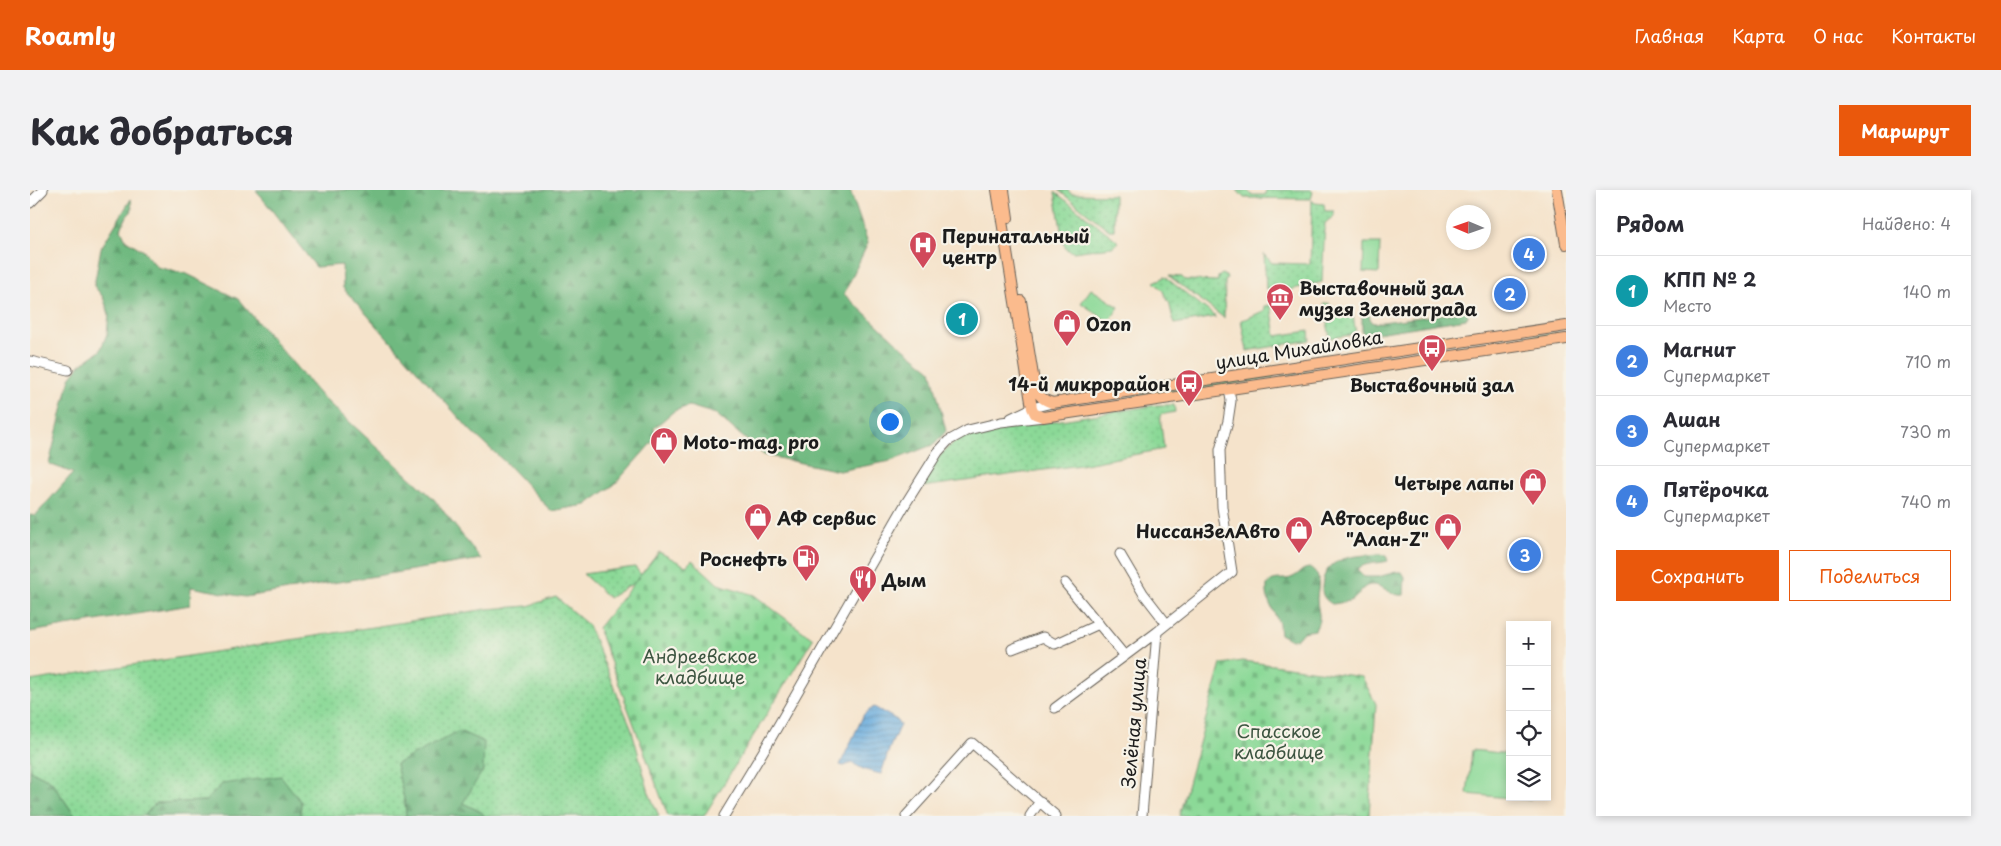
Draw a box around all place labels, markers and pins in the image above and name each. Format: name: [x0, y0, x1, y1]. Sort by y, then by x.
place label: Перинатальный центр: [942, 222, 1090, 270]
hospital icon: Перинатальный центр: [908, 230, 938, 269]
pin: 4: [1513, 235, 1545, 273]
place label: Выставочный зал музея Зеленограда: [1299, 274, 1478, 322]
pin: 2: [1494, 275, 1526, 313]
museum icon: Выставочный зал музея Зеленограда: [1265, 282, 1295, 321]
pin: 1: [946, 300, 978, 338]
shop icon: Ozon: [1052, 308, 1082, 347]
place label: Ozon: [1086, 310, 1131, 337]
bus stop icon: Выставочный зал: [1417, 333, 1447, 372]
bus stop icon: 14-й микрорайон: [1174, 368, 1204, 407]
place label: 14-й микрорайон: [1008, 370, 1170, 397]
place label: Выставочный зал: [1349, 371, 1515, 398]
shop icon: Moto-mag. pro: [649, 426, 679, 465]
place label: Moto-mag. pro: [683, 428, 819, 455]
shop icon: Четыре лапы: [1518, 467, 1548, 506]
place label: Четыре лапы: [1394, 469, 1514, 496]
shop icon: АФ сервис: [743, 502, 773, 541]
place label: АФ сервис: [776, 504, 876, 531]
place label: Автосервис "Алан-Z": [1321, 504, 1429, 552]
shop icon: Автосервис "Алан-Z": [1433, 512, 1463, 551]
shop icon: НиссанЗелАвто: [1284, 515, 1314, 554]
place label: НиссанЗелАвто: [1136, 517, 1280, 544]
pin: 3: [1509, 536, 1541, 574]
fuel station icon: Роснефть: [791, 543, 821, 582]
place label: Роснефть: [700, 545, 787, 572]
restaurant icon: Дым: [848, 564, 878, 603]
place label: Дым: [881, 566, 926, 593]

